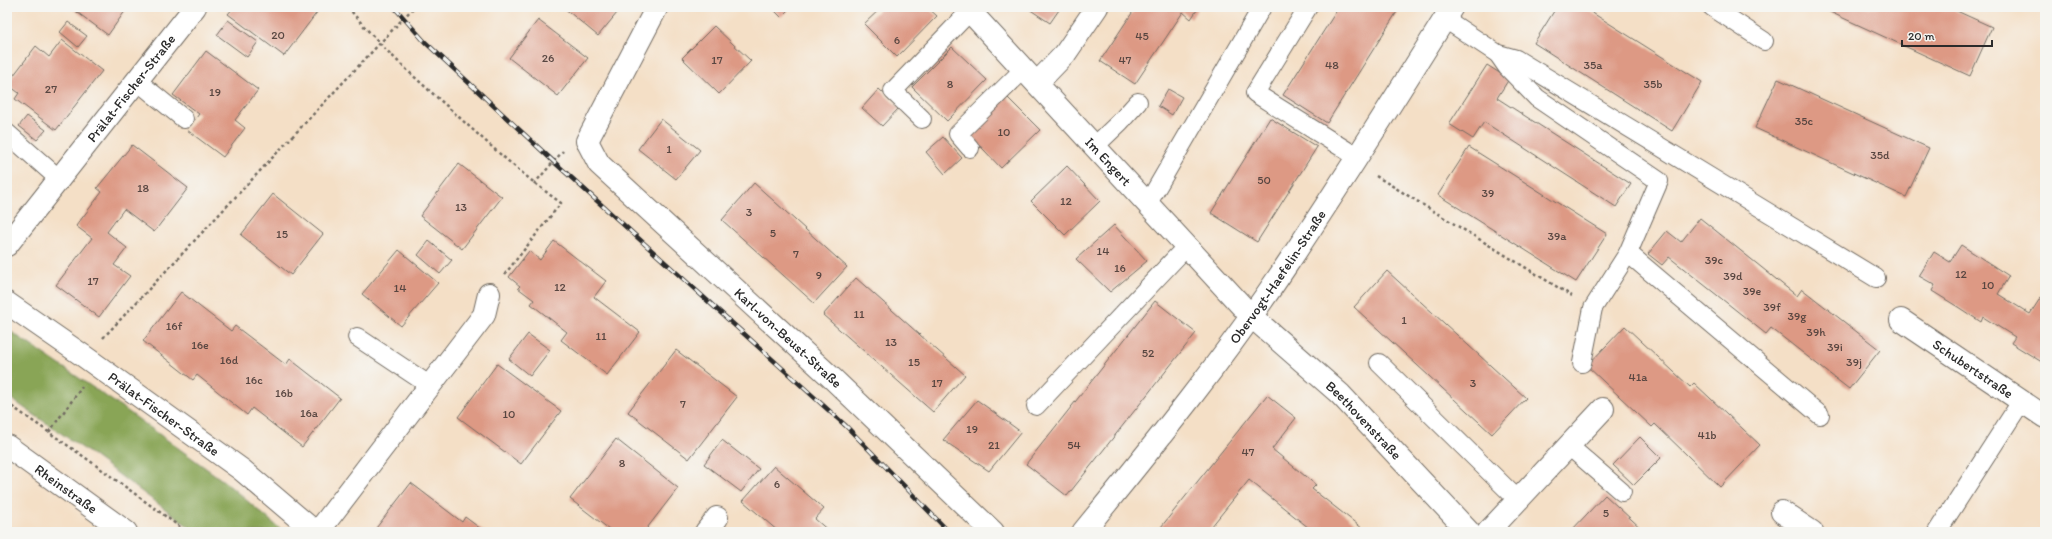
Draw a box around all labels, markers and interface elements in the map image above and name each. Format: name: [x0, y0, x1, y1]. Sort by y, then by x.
scale bar: [1902, 22, 1992, 48]
house number: 20: [271, 28, 285, 42]
house number: 45: [1135, 29, 1149, 43]
text: 20 m: [1908, 29, 1935, 43]
street label: Prälat-Fischer-Straße: [83, 30, 179, 146]
house number: 6: [894, 33, 900, 47]
house number: 26: [542, 51, 554, 65]
house number: 17: [711, 53, 723, 67]
house number: 47: [1118, 53, 1132, 67]
house number: 48: [1325, 58, 1339, 72]
house number: 35a: [1583, 58, 1603, 72]
house number: 8: [947, 77, 954, 91]
house number: 35b: [1643, 77, 1663, 91]
house number: 27: [45, 82, 57, 96]
house number: 19: [209, 85, 221, 99]
house number: 35c: [1795, 114, 1814, 128]
house number: 10: [998, 125, 1010, 139]
street label: Im Engert: [1082, 133, 1135, 189]
house number: 1: [666, 142, 672, 156]
house number: 35d: [1870, 148, 1890, 162]
house number: 50: [1257, 173, 1271, 187]
house number: 18: [137, 181, 149, 195]
house number: 39: [1482, 186, 1494, 200]
house number: 12: [1060, 194, 1073, 208]
house number: 13: [455, 200, 468, 214]
house number: 3: [746, 205, 753, 219]
street label: Obervogt-Haefelin-Straße: [1226, 206, 1329, 347]
house number: 5: [770, 226, 776, 240]
house number: 15: [276, 227, 288, 241]
house number: 39a: [1547, 229, 1567, 243]
house number: 14: [1097, 244, 1109, 258]
house number: 7: [793, 247, 799, 261]
house number: 39c: [1705, 253, 1724, 267]
house number: 16: [1114, 261, 1126, 275]
house number: 12: [1955, 267, 1968, 281]
house number: 9: [816, 268, 822, 282]
house number: 39d: [1723, 269, 1743, 283]
house number: 17: [87, 274, 99, 288]
house number: 10: [1982, 278, 1994, 292]
house number: 12: [554, 280, 567, 294]
house number: 14: [394, 281, 406, 295]
street label: Karl-von-Beust-Straße: [731, 284, 846, 392]
house number: 39e: [1743, 284, 1762, 298]
house number: 39f: [1763, 300, 1781, 314]
house number: 11: [853, 307, 865, 321]
house number: 39g: [1788, 309, 1807, 323]
house number: 1: [1401, 313, 1407, 327]
house number: 16f: [166, 319, 183, 333]
house number: 39h: [1806, 325, 1826, 339]
house number: 11: [595, 329, 607, 343]
house number: 13: [885, 335, 898, 349]
street label: Schubertstraße: [1930, 335, 2017, 402]
house number: 16e: [191, 338, 209, 352]
house number: 39i: [1827, 340, 1843, 354]
house number: 52: [1142, 346, 1155, 360]
house number: 16d: [220, 353, 239, 367]
house number: 15: [908, 355, 920, 369]
house number: 39j: [1846, 355, 1862, 369]
street label: Prälat-Fischer-Straße: [105, 368, 223, 460]
house number: 41a: [1628, 370, 1648, 384]
house number: 16c: [245, 373, 263, 387]
house number: 17: [931, 376, 943, 390]
house number: 3: [1470, 376, 1477, 390]
street label: Beethovenstraße: [1322, 377, 1405, 463]
house number: 16b: [275, 386, 293, 400]
house number: 7: [680, 397, 686, 411]
house number: 16a: [300, 406, 319, 420]
house number: 10: [503, 407, 515, 421]
house number: 19: [966, 422, 978, 436]
house number: 41b: [1697, 428, 1717, 442]
house number: 21: [988, 438, 1000, 452]
house number: 54: [1067, 438, 1081, 452]
house number: 47: [1241, 445, 1255, 459]
house number: 8: [619, 456, 626, 470]
street label: Rheinstraße: [32, 460, 101, 517]
house number: 6: [774, 477, 780, 491]
house number: 5: [1603, 506, 1609, 520]

